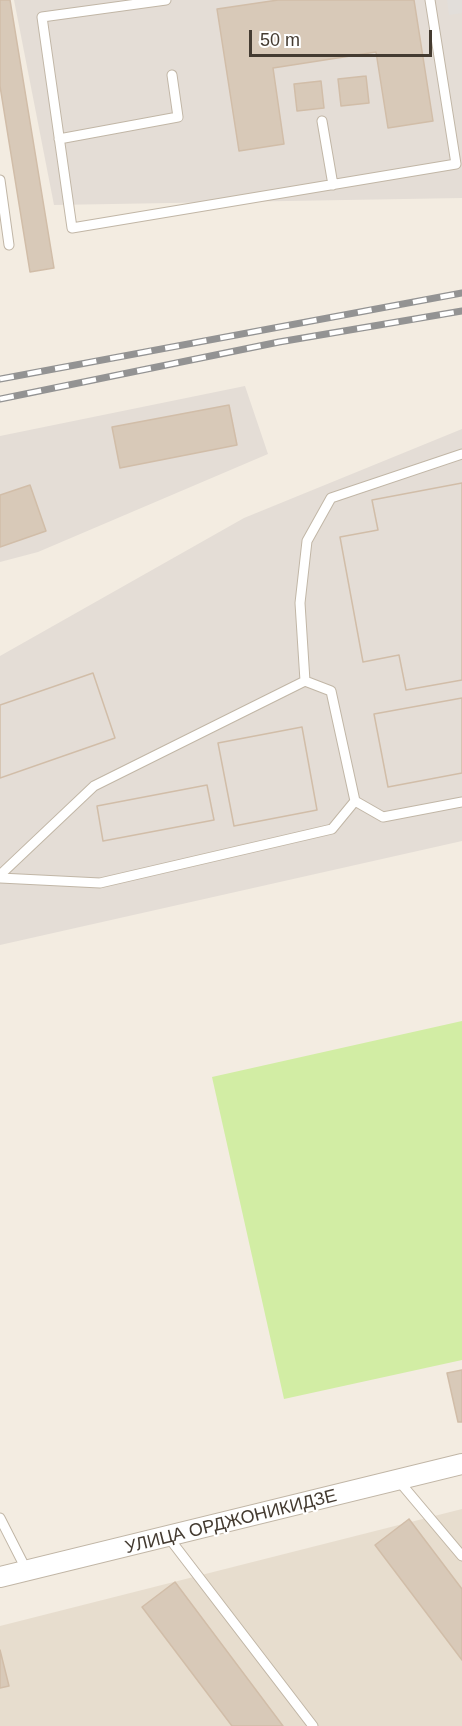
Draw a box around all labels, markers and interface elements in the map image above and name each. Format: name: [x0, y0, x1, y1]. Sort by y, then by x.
scale bar: [252, 18, 435, 56]
text: 50 m: [260, 30, 300, 50]
street label: УЛИЦА ОРДЖОНИКИДЗЕ: [123, 1485, 339, 1559]

